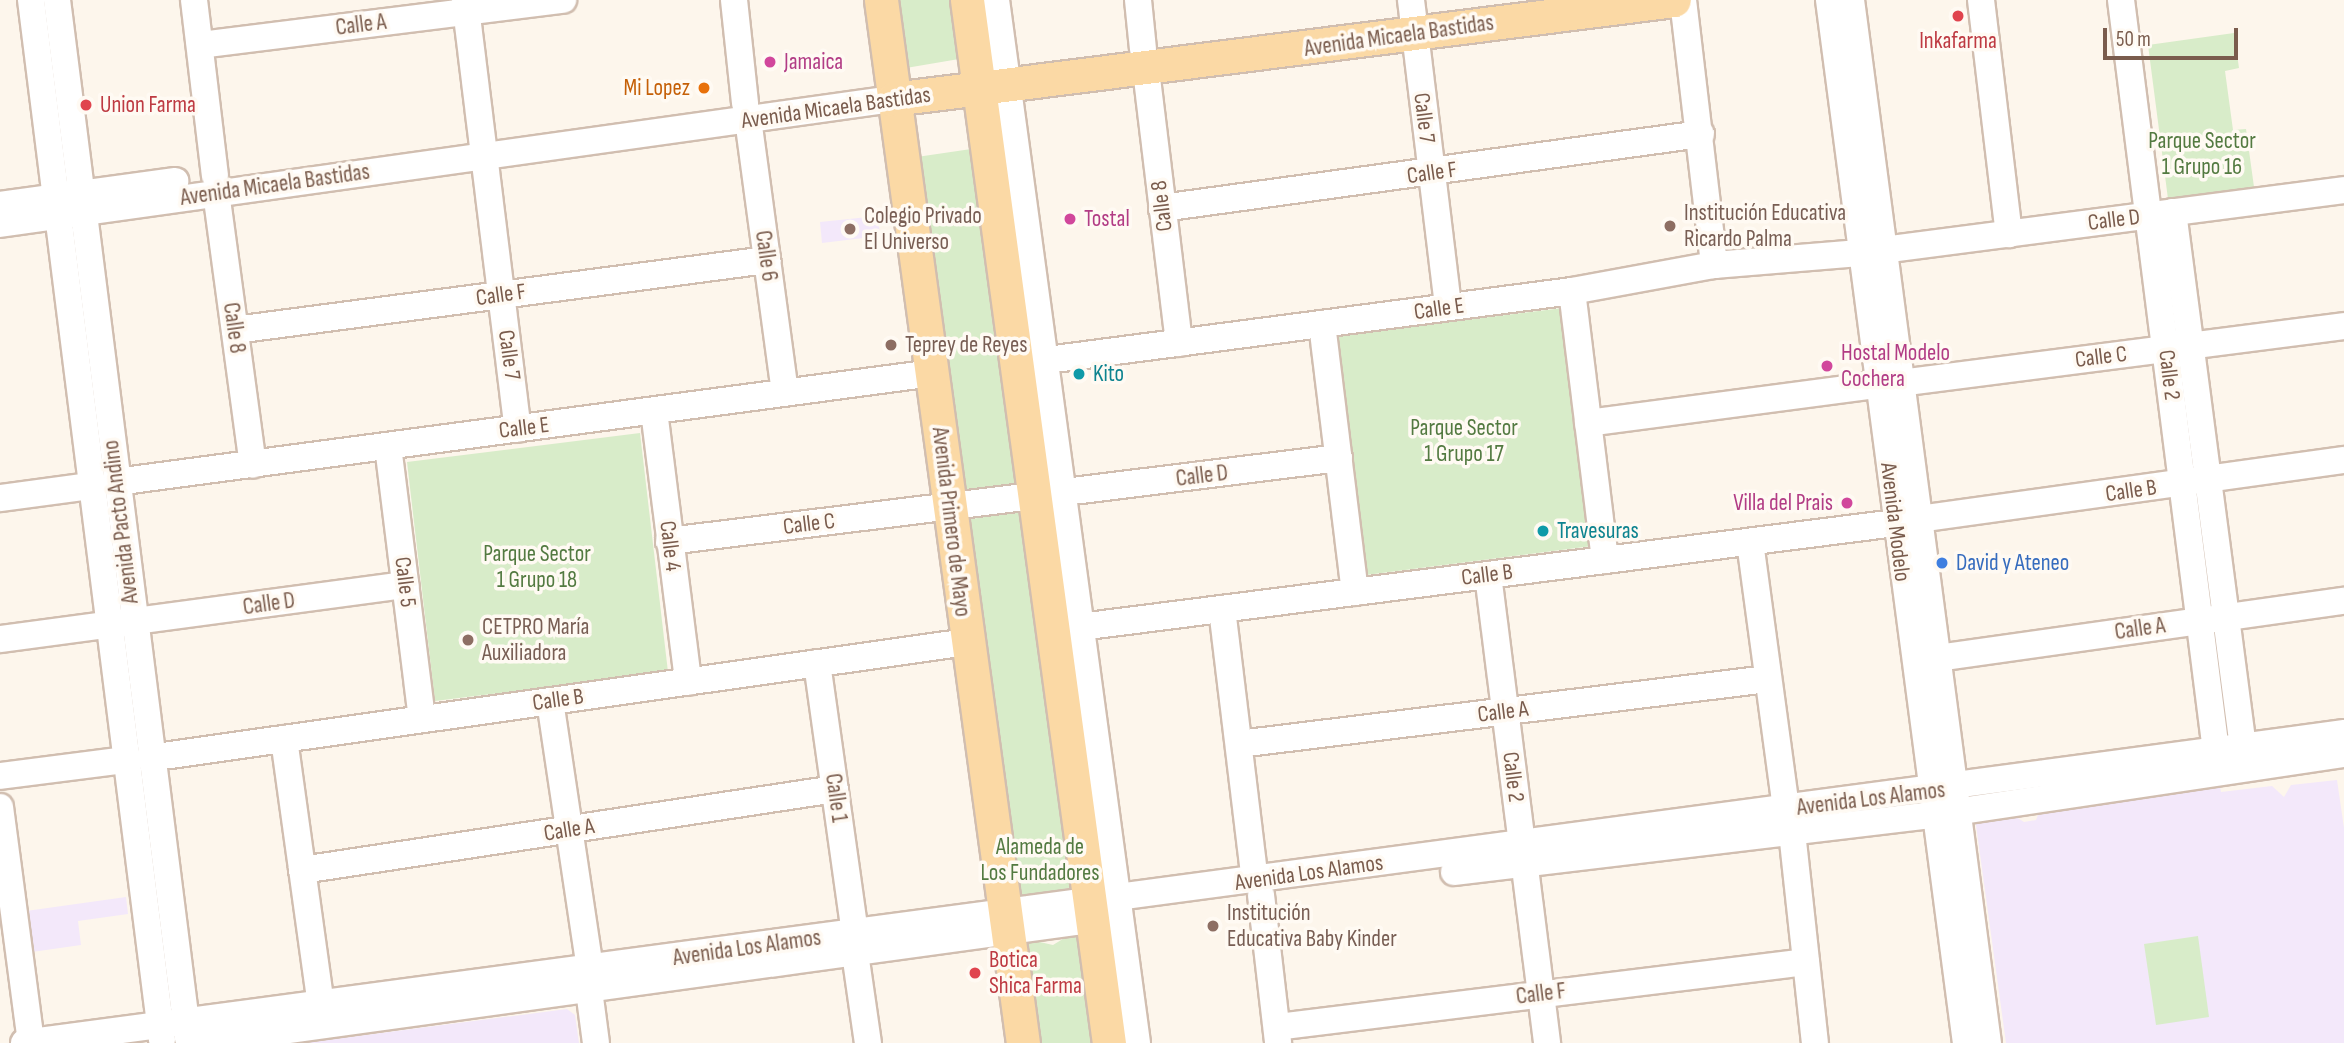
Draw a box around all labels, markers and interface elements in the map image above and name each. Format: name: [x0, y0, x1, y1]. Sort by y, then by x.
street label: Calle A: [334, 8, 388, 42]
marker: Inkafarma: [1950, 8, 1966, 24]
street label: Avenida Micaela Bastidas: [1303, 9, 1495, 63]
scale bar: [2106, 14, 2241, 58]
place label: Inkafarma: [1919, 27, 1997, 55]
text: 50 m: [2116, 27, 2151, 52]
place label: Jamaica: [784, 48, 843, 76]
marker: Jamaica: [762, 54, 778, 70]
place label: Mi Lopez: [624, 74, 690, 102]
marker: Mi Lopez: [696, 80, 712, 96]
street label: Avenida Micaela Bastidas: [740, 81, 932, 135]
place label: Union Farma: [100, 91, 196, 119]
street label: Calle 7: [1407, 91, 1441, 145]
marker: Union Farma: [78, 97, 94, 113]
park label: Parque Sector 1 Grupo 16: [2148, 127, 2256, 181]
street label: Calle F: [1405, 156, 1459, 190]
street label: Avenida Micaela Bastidas: [179, 158, 371, 212]
street label: Calle 8: [1145, 179, 1179, 233]
place label: Institución Educativa Ricardo Palma: [1684, 199, 1846, 253]
place label: Colegio Privado El Universo: [864, 202, 982, 256]
street label: Calle D: [2086, 203, 2142, 237]
place label: Tostal: [1084, 205, 1130, 233]
marker: Tostal: [1062, 211, 1078, 227]
marker: Institución Educativa Ricardo Palma: [1662, 218, 1678, 234]
marker: Colegio Privado El Universo: [842, 221, 858, 237]
street label: Calle 6: [749, 229, 783, 283]
street label: Calle F: [474, 278, 528, 312]
street label: Calle E: [1412, 292, 1466, 326]
street label: Calle 8: [217, 301, 251, 355]
street label: Calle 7: [492, 328, 526, 382]
place label: Teprey de Reyes: [905, 331, 1028, 359]
marker: Teprey de Reyes: [883, 337, 899, 353]
place label: Hostal Modelo Cochera: [1841, 339, 1950, 393]
street label: Calle C: [2073, 340, 2129, 374]
street label: Calle 2: [2152, 348, 2186, 402]
marker: Hostal Modelo Cochera: [1819, 358, 1835, 374]
place label: Kito: [1093, 360, 1124, 388]
marker: Kito: [1071, 366, 1087, 382]
street label: Calle E: [497, 411, 551, 445]
park label: Parque Sector 1 Grupo 17: [1410, 414, 1518, 468]
street label: Avenida Primero de Mayo: [926, 426, 976, 618]
street label: Avenida Pacto Andino: [97, 439, 145, 605]
street label: Calle D: [1174, 459, 1230, 493]
street label: Avenida Modelo: [1874, 461, 1916, 583]
street label: Calle B: [2104, 474, 2158, 508]
place label: Villa del Prais: [1733, 489, 1833, 517]
marker: Villa del Prais: [1839, 495, 1855, 511]
street label: Calle C: [781, 507, 837, 541]
place label: Travesuras: [1557, 517, 1639, 545]
street label: Calle 4: [653, 519, 687, 573]
marker: Travesuras: [1535, 523, 1551, 539]
park label: Parque Sector 1 Grupo 18: [483, 540, 591, 594]
place label: David y Ateneo: [1956, 549, 2069, 577]
street label: Calle 5: [388, 555, 422, 609]
marker: David y Ateneo: [1934, 555, 1950, 571]
street label: Calle B: [1460, 558, 1514, 592]
street label: Calle D: [241, 587, 297, 621]
street label: Calle A: [2113, 612, 2167, 646]
place label: CETPRO María Auxiliadora: [482, 613, 589, 667]
marker: CETPRO María Auxiliadora: [460, 632, 476, 648]
street label: Calle B: [531, 683, 585, 717]
street label: Calle A: [1476, 695, 1530, 729]
street label: Calle 2: [1496, 750, 1530, 804]
street label: Calle 1: [819, 772, 853, 824]
street label: Avenida Los Alamos: [1795, 776, 1947, 822]
street label: Calle A: [542, 812, 596, 848]
park label: Alameda de Los Fundadores: [980, 833, 1100, 887]
street label: Avenida Los Alamos: [1233, 849, 1385, 897]
place label: Institución Educativa Baby Kinder: [1227, 899, 1397, 953]
marker: Institución Educativa Baby Kinder: [1205, 918, 1221, 934]
street label: Avenida Los Alamos: [671, 924, 823, 972]
place label: Botica Shica Farma: [989, 946, 1082, 1000]
marker: Botica Shica Farma: [967, 965, 983, 981]
street label: Calle F: [1514, 977, 1568, 1011]

